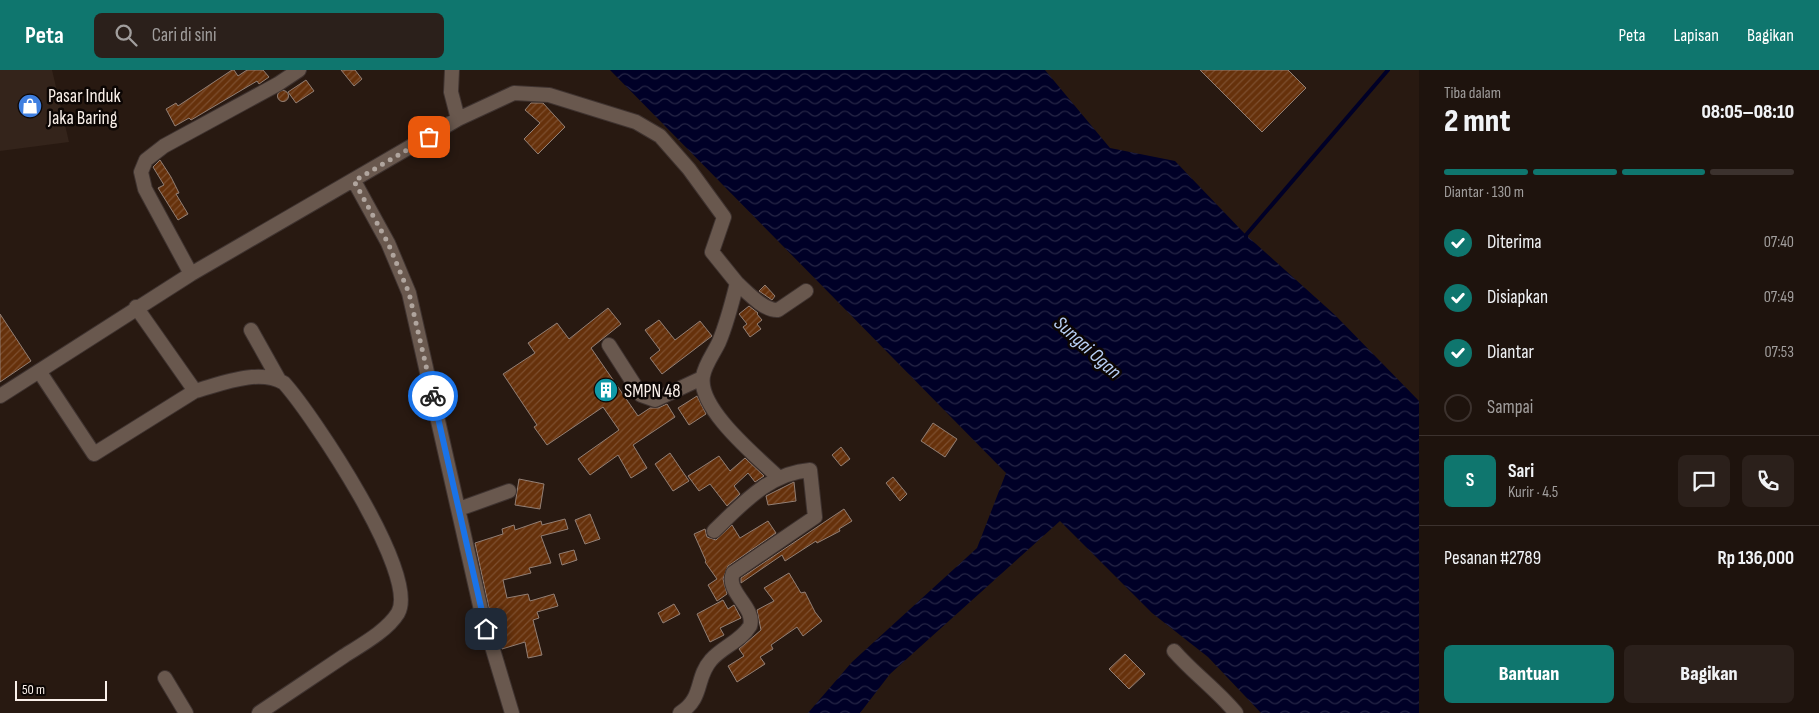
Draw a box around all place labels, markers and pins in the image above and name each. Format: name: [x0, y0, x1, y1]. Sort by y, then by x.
place label: Pasar Induk Jaka Baring: [47, 85, 121, 130]
shop icon: Pasar Induk Jaka Baring: [17, 93, 43, 119]
pin: [408, 116, 450, 158]
building icon: SMPN 48: [593, 377, 619, 403]
place label: SMPN 48: [624, 380, 680, 403]
pin: [465, 608, 507, 650]

